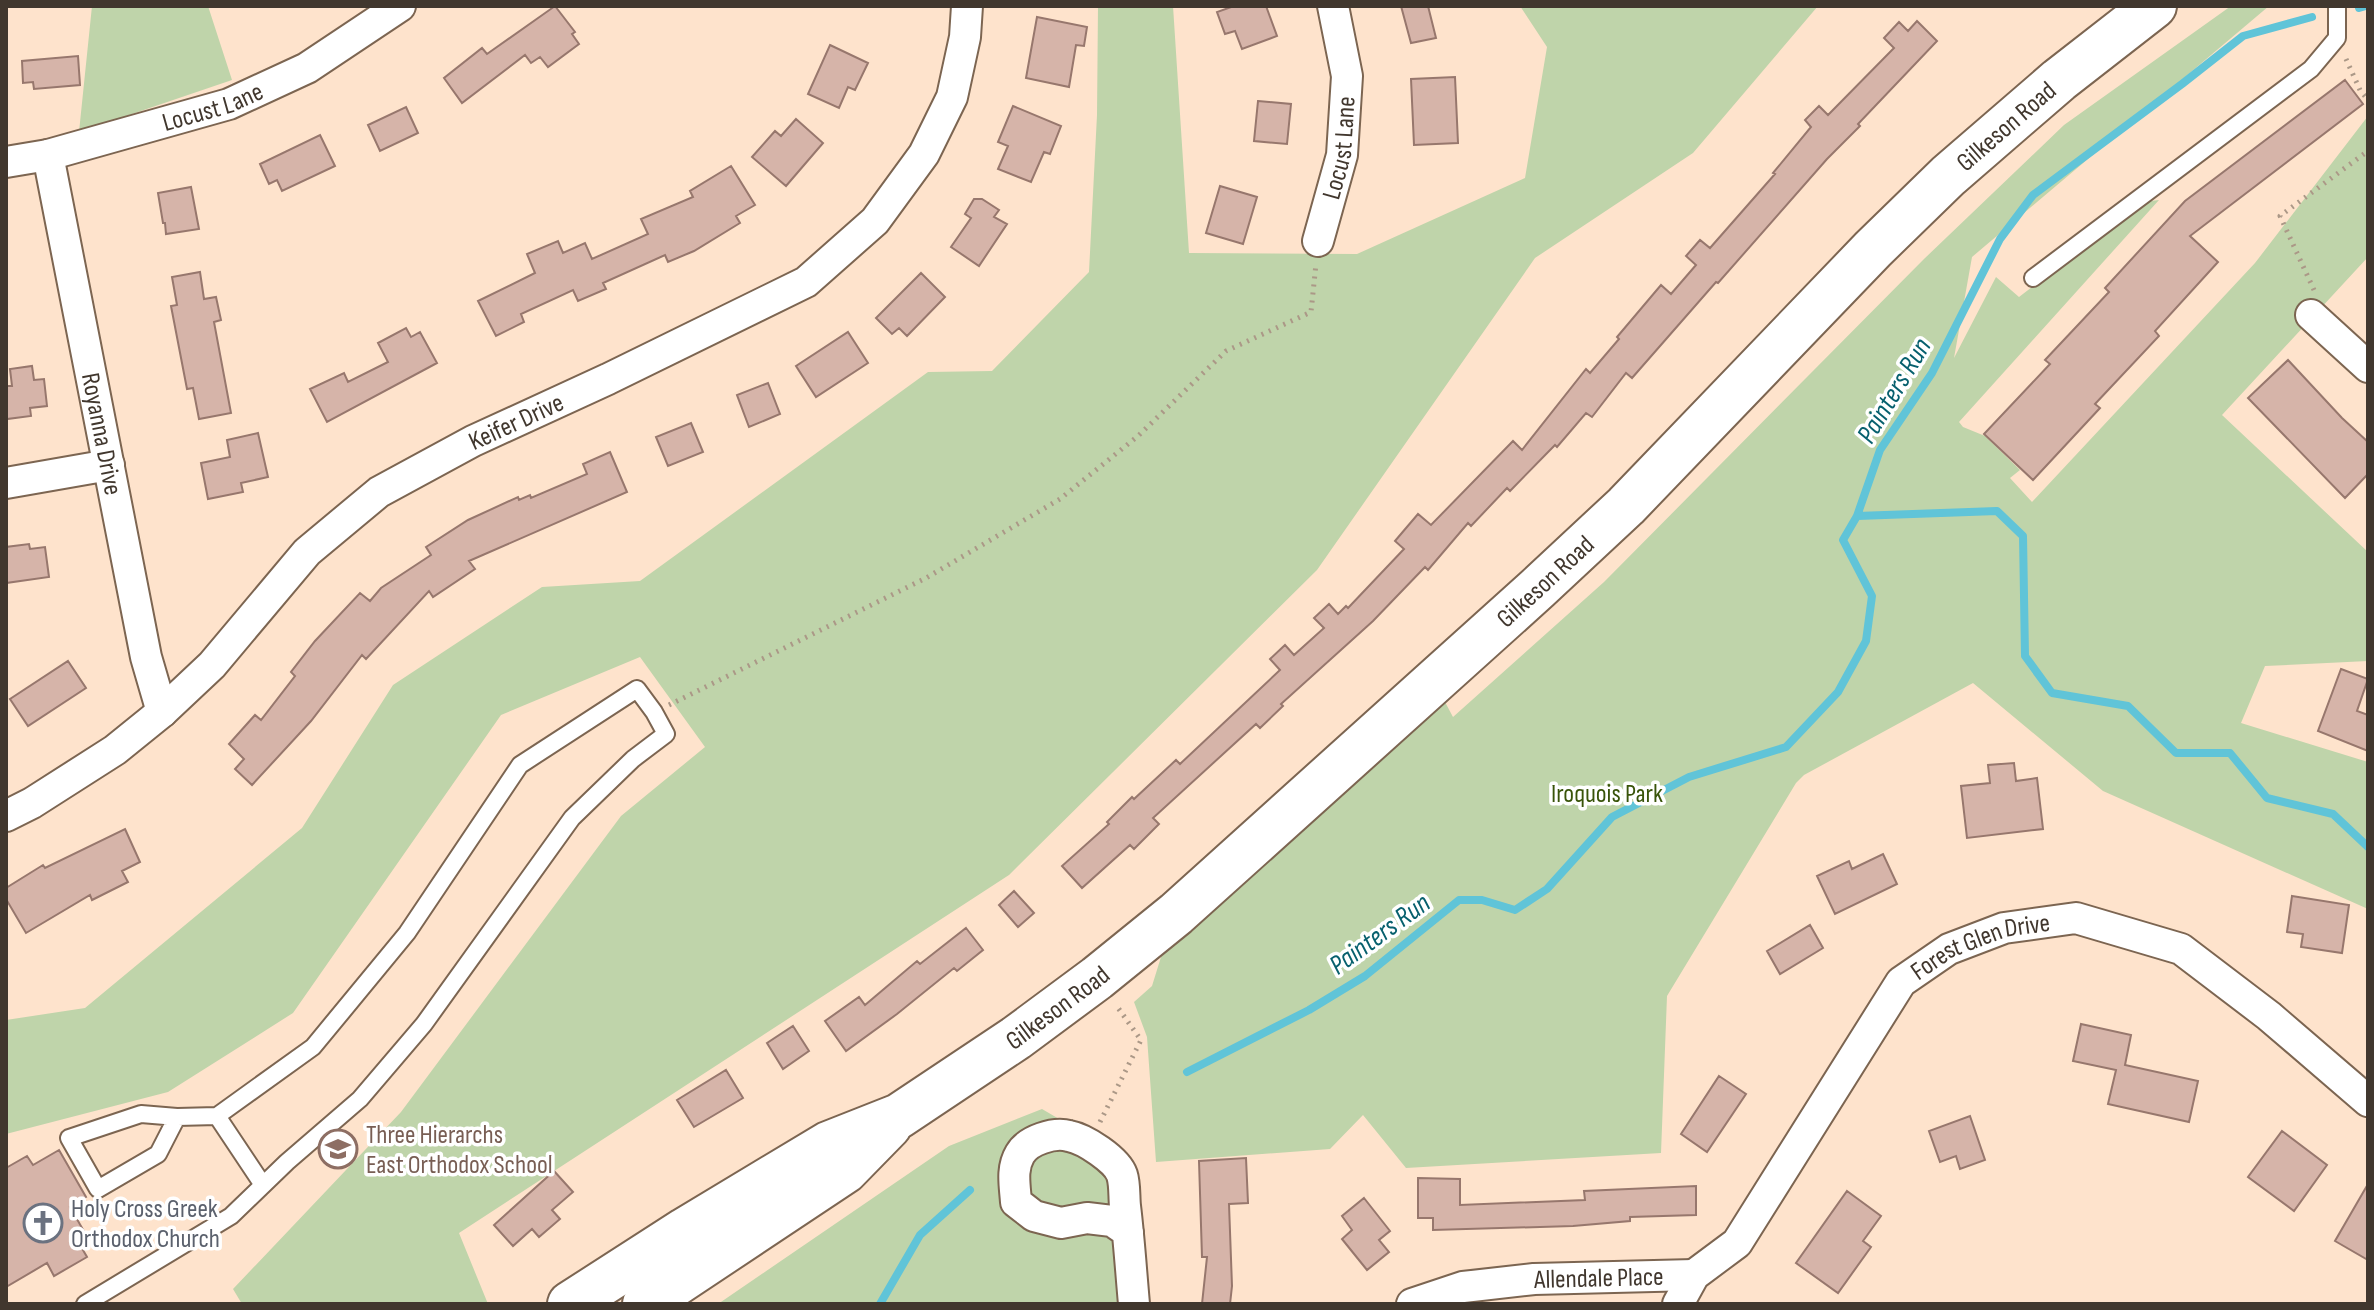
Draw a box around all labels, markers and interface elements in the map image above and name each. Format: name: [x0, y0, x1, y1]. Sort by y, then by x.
street label: Locust Lane: [159, 76, 268, 139]
street label: Gilkeson Road: [1951, 76, 2063, 179]
street label: Locust Lane: [1316, 95, 1363, 203]
water label: Painters Run: [1850, 332, 1939, 449]
street label: Royanna Drive: [74, 370, 128, 498]
street label: Keifer Drive: [464, 388, 569, 458]
street label: Gilkeson Road: [1491, 530, 1601, 635]
park label: Iroquois Park: [1551, 779, 1663, 810]
water label: Painters Run: [1323, 886, 1437, 982]
street label: Forest Glen Drive: [1905, 908, 2052, 988]
street label: Gilkeson Road: [1001, 960, 1117, 1057]
place label: Three Hierarchs East Orthodox School: [366, 1120, 553, 1181]
school or university icon: Three Hierarchs East Orthodox School: [317, 1128, 359, 1170]
place label: Holy Cross Greek Orthodox Church: [71, 1194, 220, 1255]
church icon: Holy Cross Greek Orthodox Church: [22, 1202, 64, 1244]
street label: Allendale Place: [1533, 1262, 1664, 1296]

